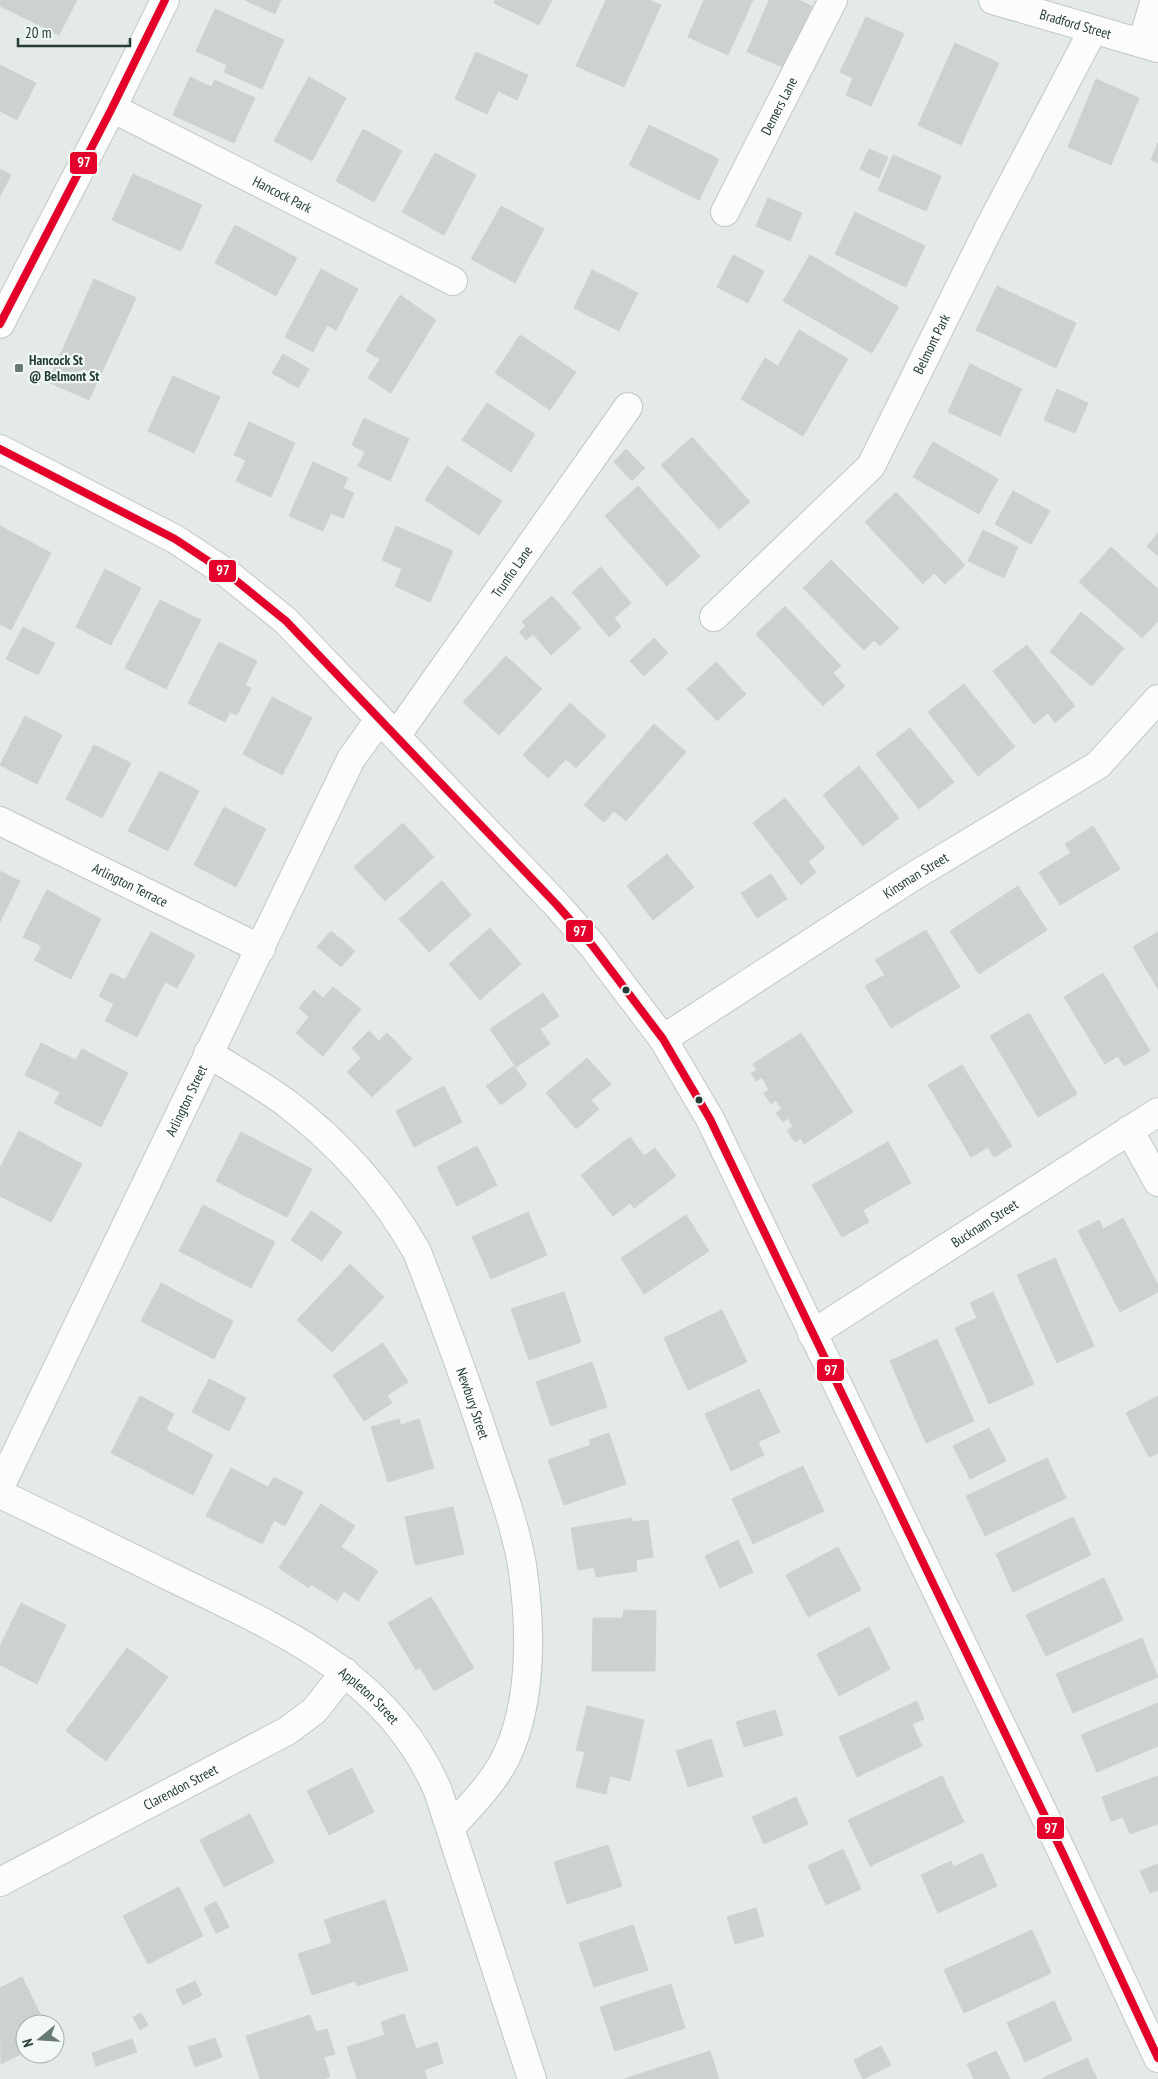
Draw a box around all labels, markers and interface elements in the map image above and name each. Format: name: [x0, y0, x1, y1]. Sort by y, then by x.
street label: Bradford Street: [1038, 5, 1114, 43]
scale bar: [18, 15, 130, 47]
text: 20 m: [25, 23, 51, 42]
street label: Demers Lane: [757, 74, 801, 138]
line badge: 97: [69, 151, 98, 175]
text: 97: [77, 153, 91, 171]
street label: Hancock Park: [250, 172, 315, 217]
street label: Belmont Park: [909, 311, 954, 377]
place label: Hancock St @ Belmont St: [29, 351, 99, 385]
marker: Hancock St @ Belmont St: [13, 362, 25, 374]
street label: Trunfio Lane: [487, 542, 536, 601]
line badge: 97: [208, 559, 237, 583]
text: 97: [216, 561, 230, 579]
street label: Kinsman Street: [880, 848, 952, 903]
street label: Arlington Terrace: [89, 859, 171, 911]
line badge: 97: [565, 919, 594, 943]
text: 97: [573, 922, 587, 940]
unlabelled marker: [621, 985, 631, 995]
street label: Arlington Street: [161, 1062, 211, 1139]
unlabelled marker: [694, 1095, 704, 1105]
street label: Bucknam Street: [948, 1195, 1022, 1251]
line badge: 97: [816, 1358, 845, 1382]
text: 97: [824, 1361, 838, 1379]
street label: Newbury Street: [452, 1365, 493, 1442]
street label: Appleton Street: [335, 1663, 403, 1728]
street label: Clarendon Street: [140, 1760, 221, 1814]
line badge: 97: [1036, 1816, 1065, 1840]
text: 97: [1044, 1819, 1058, 1837]
north arrow: [15, 2014, 65, 2064]
text: N: [18, 2037, 37, 2049]

